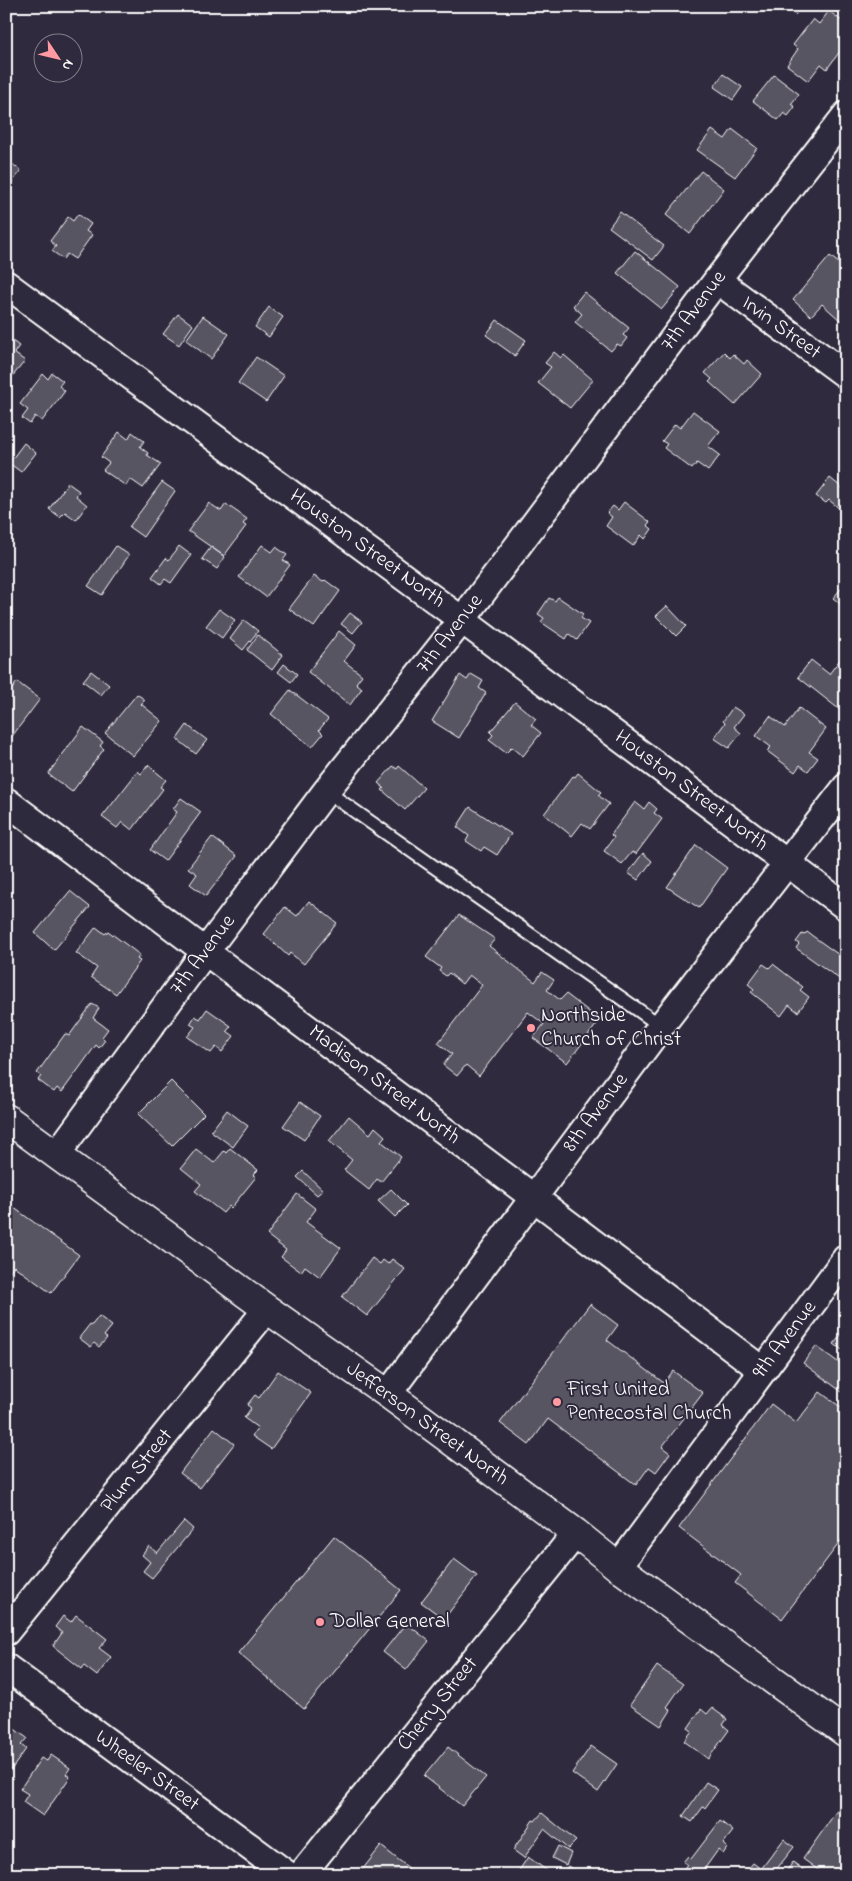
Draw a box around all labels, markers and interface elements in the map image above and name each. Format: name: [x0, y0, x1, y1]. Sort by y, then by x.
north arrow: [32, 32, 82, 82]
text: N: [56, 55, 79, 74]
street label: 7th Avenue: [654, 264, 735, 357]
street label: Irvin Street: [735, 289, 827, 367]
street label: Houston Street North: [283, 482, 451, 616]
street label: 7th Avenue: [409, 587, 491, 680]
street label: Houston Street North: [608, 723, 774, 859]
street label: 7th Avenue: [163, 908, 244, 1001]
place label: Northside Church of Christ: [541, 1001, 681, 1055]
street label: Madison Street North: [302, 1018, 466, 1152]
marker: Northside Church of Christ: [525, 1022, 537, 1034]
street label: 8th Avenue: [556, 1066, 636, 1159]
street label: 9th Avenue: [746, 1294, 825, 1386]
street label: Jefferson Street North: [339, 1355, 515, 1493]
place label: First United Pentecostal Church: [566, 1375, 732, 1429]
marker: First United Pentecostal Church: [551, 1396, 563, 1408]
street label: Plum Street: [94, 1422, 180, 1520]
place label: Dollar General: [329, 1607, 450, 1637]
marker: Dollar General: [314, 1616, 326, 1628]
street label: Cherry Street: [391, 1650, 487, 1759]
street label: Wheeler Street: [89, 1723, 205, 1819]

